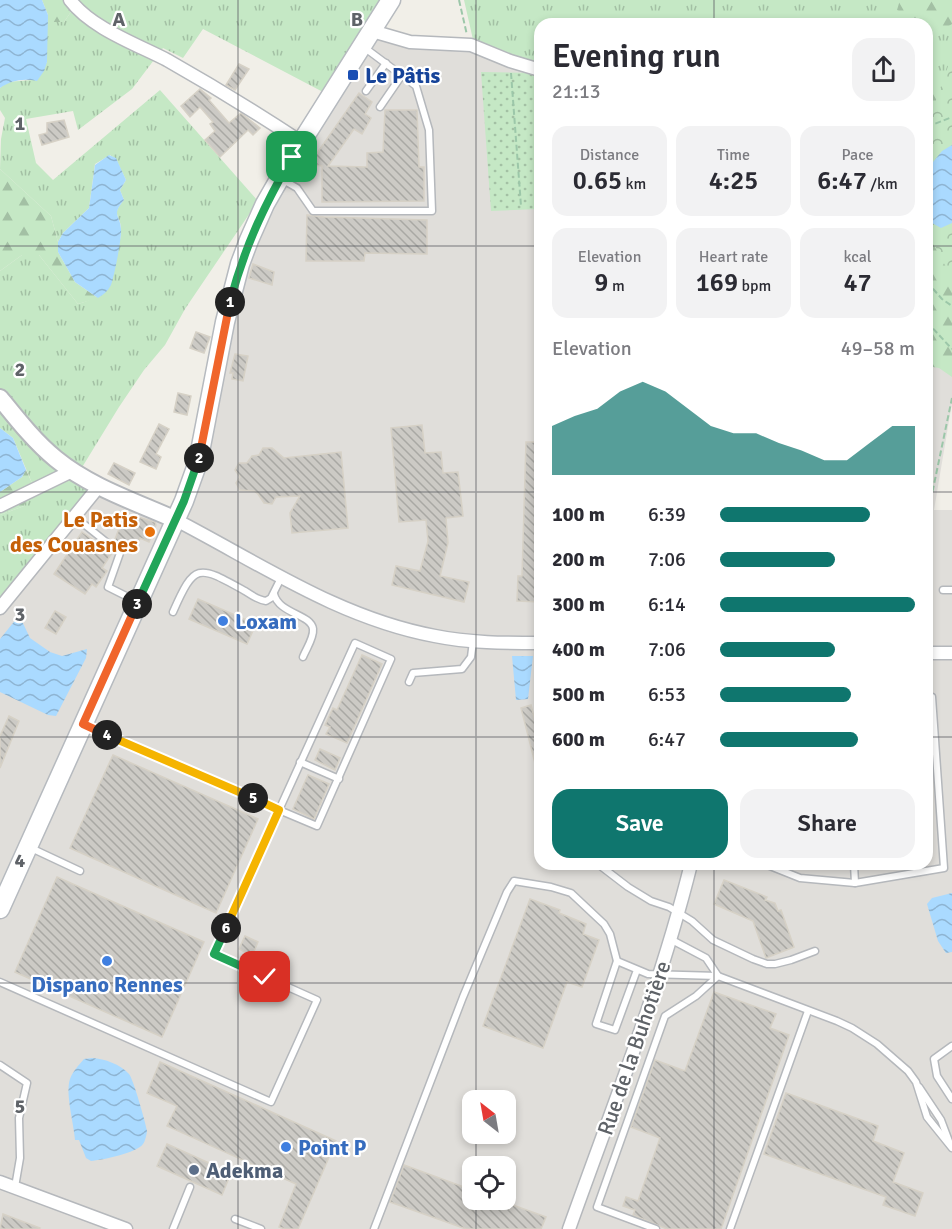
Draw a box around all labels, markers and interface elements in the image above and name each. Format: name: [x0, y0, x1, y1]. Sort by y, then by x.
text: A: [113, 7, 126, 32]
text: B: [351, 7, 363, 32]
text: Evening run: [552, 36, 721, 77]
button: share: [852, 38, 915, 101]
place label: Le Pâtis: [365, 62, 441, 89]
marker: Le Pâtis: [346, 68, 360, 82]
text: 21:13: [552, 79, 601, 104]
text: 1: [15, 111, 26, 136]
pin: [266, 131, 317, 182]
icon: arrive: [275, 140, 308, 173]
text: Distance: [580, 145, 639, 165]
text: Time: [717, 145, 750, 165]
text: Pace: [841, 145, 874, 165]
text: 0.65: [573, 165, 622, 197]
text: 4:25: [709, 165, 758, 197]
text: 6:47: [817, 165, 867, 197]
text: km: [622, 174, 646, 194]
text: /km: [867, 174, 898, 194]
text: Elevation: [578, 247, 641, 267]
text: Heart rate: [699, 247, 768, 267]
text: kcal: [843, 247, 872, 267]
text: 9: [594, 267, 608, 299]
text: 169: [696, 267, 738, 299]
text: 47: [843, 267, 872, 299]
text: m: [608, 276, 625, 296]
text: bpm: [738, 276, 771, 296]
pin: 1: [215, 287, 245, 317]
text: 1: [226, 292, 234, 312]
text: Elevation: [552, 336, 632, 361]
text: 49–58 m: [841, 336, 915, 361]
text: 2: [15, 357, 25, 382]
pin: 2: [184, 443, 214, 473]
text: 2: [195, 448, 203, 468]
text: 100 m: [552, 502, 605, 527]
text: 6:39: [648, 502, 686, 527]
place label: Le Patis des Couasnes: [10, 506, 138, 558]
marker: Le Patis des Couasnes: [143, 525, 157, 539]
text: 200 m: [552, 547, 605, 572]
text: 7:06: [648, 547, 686, 572]
pin: 3: [122, 589, 152, 619]
text: 300 m: [552, 592, 605, 617]
text: 6:14: [648, 592, 686, 617]
text: 3: [133, 594, 141, 614]
text: 3: [15, 602, 25, 627]
place label: Loxam: [235, 608, 297, 635]
marker: Loxam: [216, 614, 230, 628]
text: 400 m: [552, 637, 605, 662]
text: 7:06: [648, 637, 686, 662]
text: 500 m: [552, 682, 605, 707]
text: 6:53: [648, 682, 686, 707]
pin: 4: [92, 720, 122, 750]
text: 4: [103, 725, 111, 745]
text: 600 m: [552, 727, 605, 752]
text: 6:47: [648, 727, 686, 752]
pin: 5: [238, 783, 268, 813]
text: 5: [249, 788, 257, 808]
button: Save: [552, 789, 728, 858]
button: Share: [740, 789, 915, 858]
text: 4: [15, 848, 26, 873]
pin: 6: [211, 913, 241, 943]
text: 6: [222, 918, 230, 938]
pin: [239, 951, 290, 1002]
marker: Dispano Rennes: [100, 954, 114, 968]
street label: Rue de la Buhotière: [591, 957, 677, 1139]
icon: check: [248, 960, 281, 993]
place label: Dispano Rennes: [31, 971, 183, 998]
north arrow: [462, 1090, 516, 1144]
map controls: [462, 1090, 516, 1210]
text: 5: [15, 1094, 25, 1119]
place label: Point P: [298, 1134, 367, 1161]
marker: Point P: [279, 1140, 293, 1154]
button: locate: [462, 1156, 516, 1210]
place label: Adekma: [206, 1157, 283, 1184]
marker: Adekma: [187, 1163, 201, 1177]

